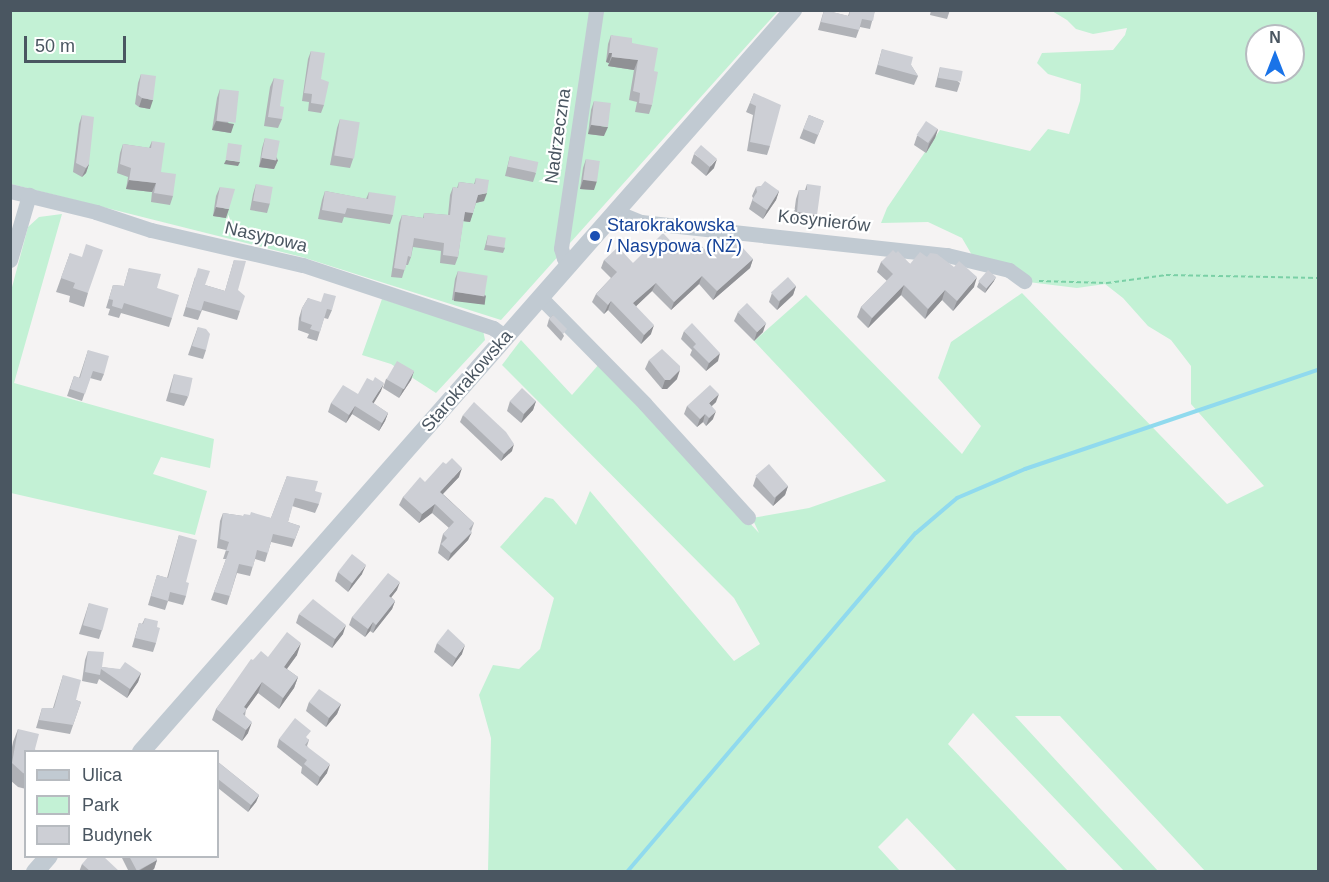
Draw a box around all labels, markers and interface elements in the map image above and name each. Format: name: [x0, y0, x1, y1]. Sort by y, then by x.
scale bar: [27, 24, 129, 62]
north arrow: [1245, 24, 1305, 84]
text: N: [1269, 29, 1281, 46]
text: 50 m: [35, 36, 75, 56]
street label: Nadrzeczna: [541, 87, 575, 185]
street label: Kosynierów: [777, 205, 871, 237]
place label: Starokrakowska / Nasypowa (NŻ): [607, 215, 742, 258]
street label: Nasypowa: [223, 217, 309, 257]
marker: Starokrakowska / Nasypowa (NŻ): [588, 229, 602, 243]
street label: Starokrakowska: [417, 326, 517, 436]
legend: [24, 750, 219, 858]
text: Ulica: [82, 765, 122, 785]
text: Park: [82, 795, 119, 815]
text: Budynek: [82, 825, 152, 845]

